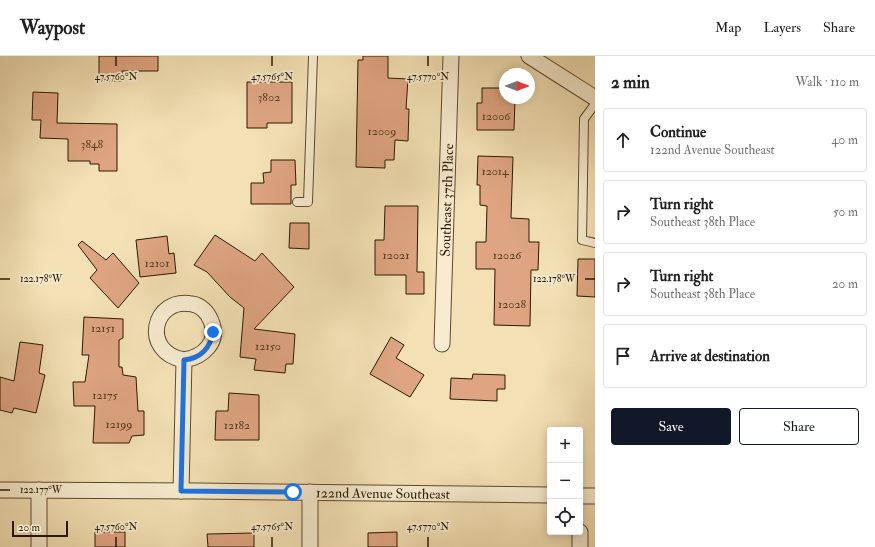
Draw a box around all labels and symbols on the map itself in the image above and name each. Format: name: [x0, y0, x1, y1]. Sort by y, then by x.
north arrow: [499, 68, 535, 104]
text: 47.5760°N: [95, 71, 138, 83]
text: 47.5765°N: [251, 71, 293, 83]
text: 47.5770°N: [407, 71, 449, 83]
house number: 3802: [258, 90, 280, 105]
house number: 12006: [482, 109, 511, 124]
house number: 12009: [368, 124, 396, 139]
house number: 3848: [81, 137, 104, 152]
street label: Southeast 37th Place: [436, 143, 457, 257]
house number: 12014: [481, 164, 509, 179]
house number: 12021: [383, 248, 409, 263]
house number: 12026: [493, 248, 522, 263]
house number: 12101: [145, 256, 169, 271]
text: 122.178°W: [20, 273, 63, 285]
text: 122.178°W: [533, 273, 576, 285]
house number: 12028: [498, 297, 526, 312]
house number: 12151: [91, 321, 115, 336]
route end: [204, 323, 222, 341]
house number: 12150: [255, 339, 281, 354]
house number: 12175: [92, 388, 118, 403]
house number: 12199: [106, 417, 132, 432]
house number: 12182: [224, 418, 250, 433]
route start: [284, 483, 302, 501]
text: 122.177°W: [20, 484, 63, 496]
street label: 122nd Avenue Southeast: [316, 484, 451, 502]
scale bar: [12, 519, 68, 538]
text: 47.5760°N: [95, 521, 138, 533]
text: 47.5765°N: [251, 521, 293, 533]
text: 47.5770°N: [407, 521, 449, 533]

